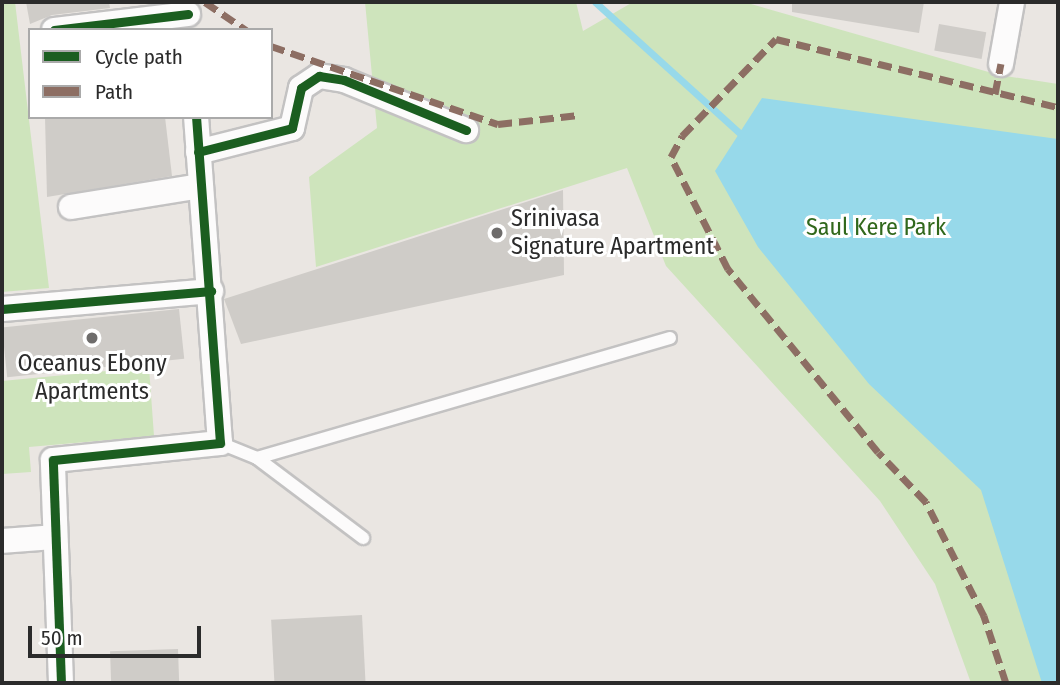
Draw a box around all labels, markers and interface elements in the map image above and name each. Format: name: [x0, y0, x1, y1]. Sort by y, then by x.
legend: [28, 28, 273, 119]
text: Cycle path: [95, 44, 183, 70]
text: Path: [95, 79, 133, 105]
place label: Srinivasa Signature Apartment: [511, 205, 714, 261]
park label: Saul Kere Park: [806, 214, 946, 242]
marker: Srinivasa Signature Apartment: [489, 225, 505, 241]
marker: Oceanus Ebony Apartments: [84, 330, 100, 346]
place label: Oceanus Ebony Apartments: [17, 350, 167, 406]
scale bar: [32, 612, 205, 656]
text: 50 m: [41, 625, 83, 651]

